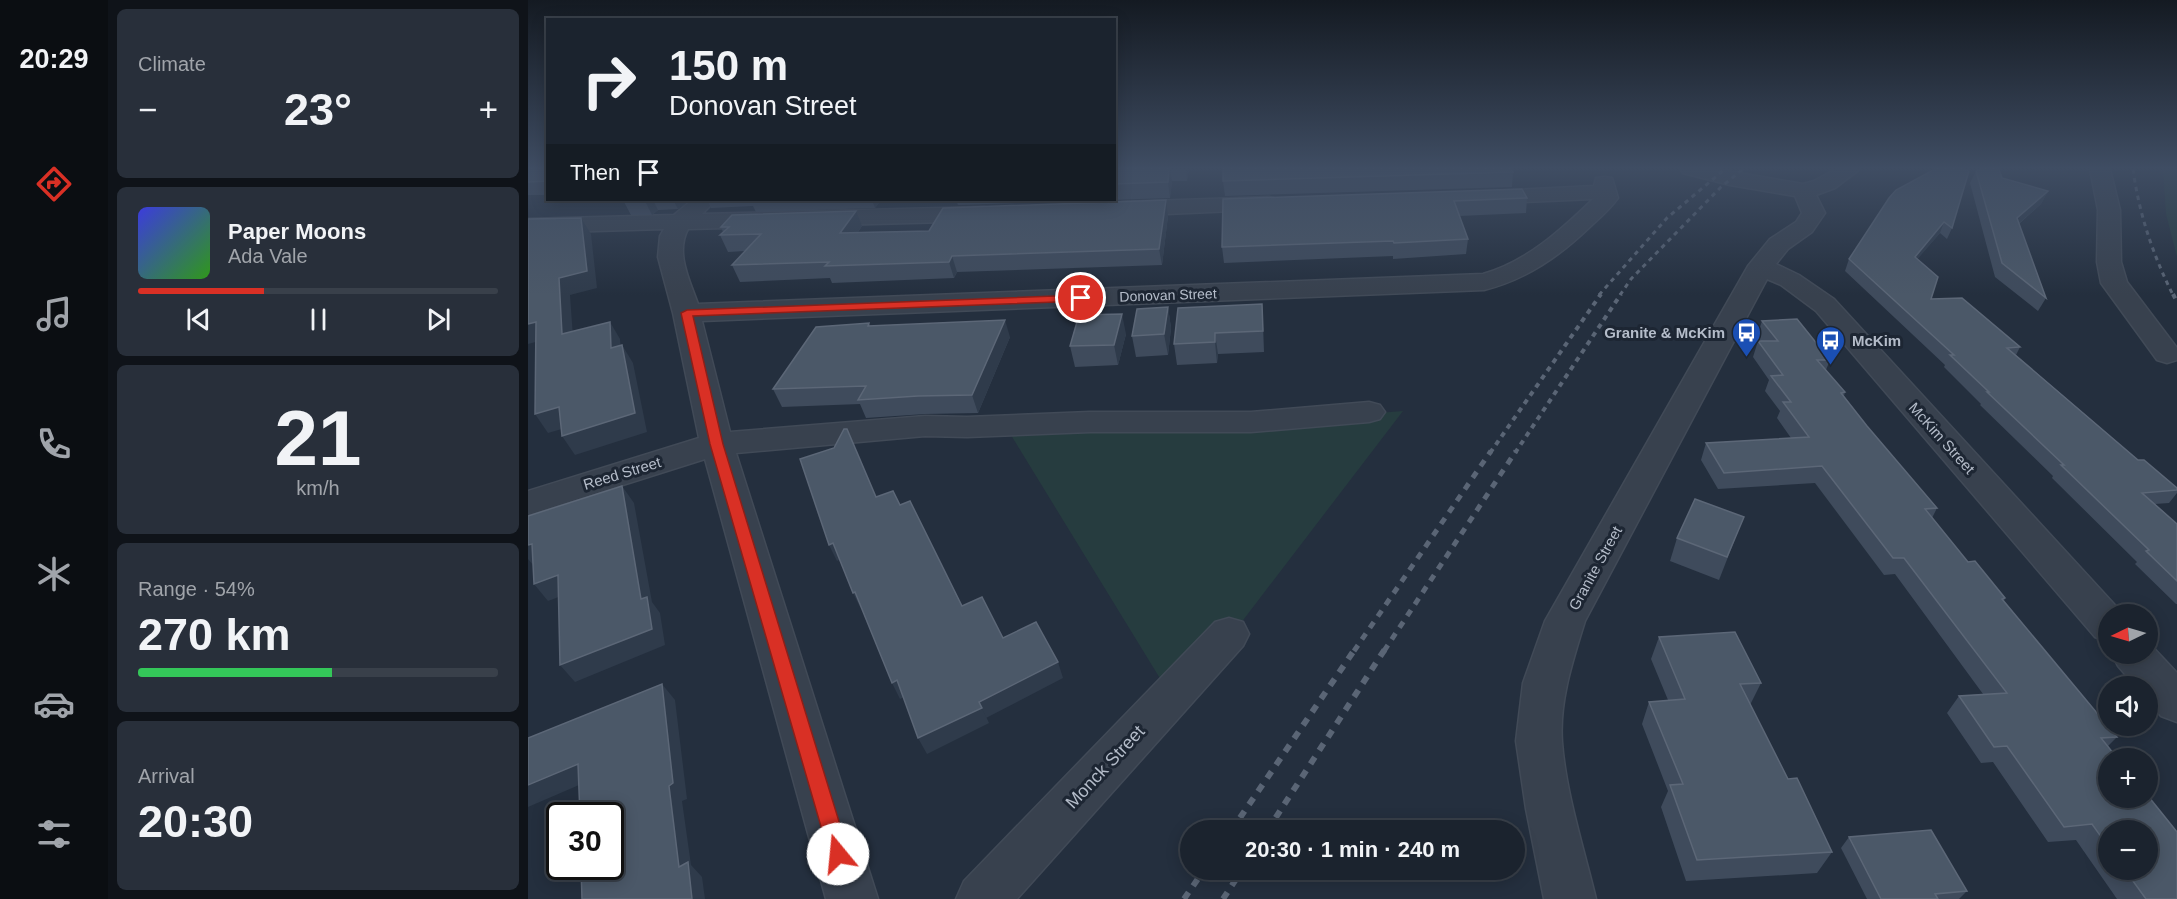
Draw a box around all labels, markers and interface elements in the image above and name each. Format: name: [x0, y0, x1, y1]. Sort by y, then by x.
icon: right: [570, 42, 648, 120]
text: 150 m: [669, 42, 788, 89]
text: 20:29: [19, 44, 89, 74]
text: Climate: [138, 53, 206, 75]
text: 23°: [284, 84, 352, 135]
text: −: [138, 91, 157, 128]
text: +: [479, 91, 498, 128]
text: Donovan Street: [669, 91, 857, 121]
icon: arrive: [632, 156, 665, 189]
text: Then: [570, 160, 620, 185]
icon: directions: [33, 163, 75, 205]
text: Paper Moons: [228, 219, 366, 244]
text: Ada Vale: [228, 245, 308, 267]
pin: [1055, 272, 1106, 323]
icon: arrive: [1064, 281, 1097, 314]
street label: Donovan Street: [1119, 285, 1217, 305]
icon: music: [33, 293, 75, 335]
icon: previous: [182, 303, 215, 336]
icon: pause: [302, 303, 335, 336]
icon: next: [422, 303, 455, 336]
bus stop icon: Granite & McKim: [1730, 316, 1762, 358]
place label: Granite & McKim: [1604, 324, 1725, 341]
bus stop icon: McKim: [1815, 324, 1847, 366]
place label: McKim: [1852, 332, 1901, 349]
text: 21: [275, 394, 361, 482]
street label: McKim Street: [1906, 399, 1979, 478]
icon: phone: [33, 423, 75, 465]
street label: Reed Street: [581, 453, 664, 493]
text: km/h: [296, 477, 340, 499]
street label: Granite Street: [1565, 522, 1625, 613]
icon: climate: [33, 553, 75, 595]
text: Range · 54%: [138, 578, 255, 600]
north arrow: [2098, 604, 2158, 664]
map controls: [2098, 604, 2158, 880]
text: 270 km: [138, 609, 291, 660]
button: sound: [2098, 676, 2158, 736]
icon: car: [33, 683, 75, 725]
street label: Monck Street: [1062, 721, 1148, 813]
button: +: [2098, 748, 2158, 808]
text: Arrival: [138, 765, 195, 787]
text: 20:30: [138, 796, 253, 847]
speed limit sign: 30: [546, 802, 624, 880]
icon: filters: [33, 813, 75, 855]
button: −: [2098, 820, 2158, 880]
position arrow: [806, 822, 870, 886]
text: 20:30 · 1 min · 240 m: [1245, 837, 1460, 862]

